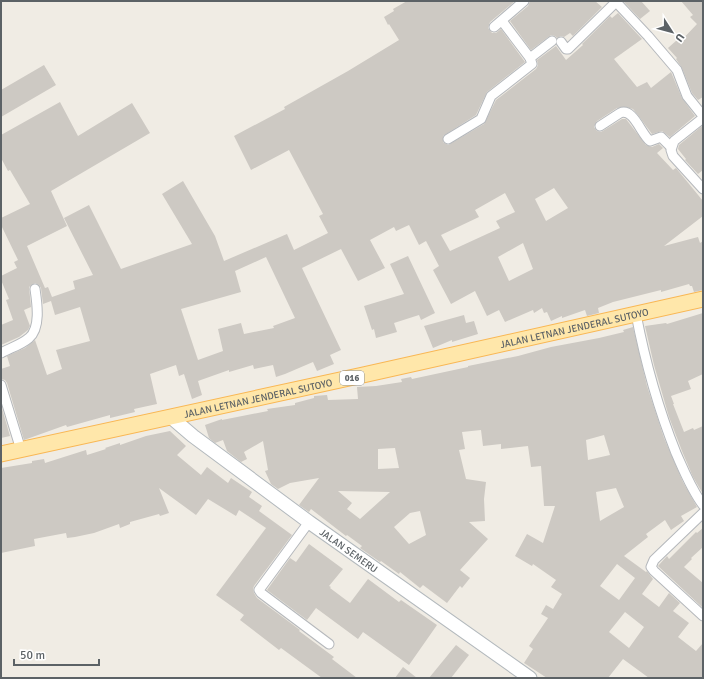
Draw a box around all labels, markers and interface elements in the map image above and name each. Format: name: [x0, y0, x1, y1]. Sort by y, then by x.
north arrow: [652, 12, 692, 52]
text: U: [672, 31, 687, 44]
street label: JALAN LETNAN JENDERAL SUTOYO: [499, 306, 650, 351]
road number: 016: [340, 371, 364, 385]
street label: JALAN LETNAN JENDERAL SUTOYO: [183, 377, 334, 421]
street label: JALAN SEMERU: [317, 526, 380, 576]
scale bar: [14, 641, 99, 667]
text: 50 m: [20, 648, 45, 663]

